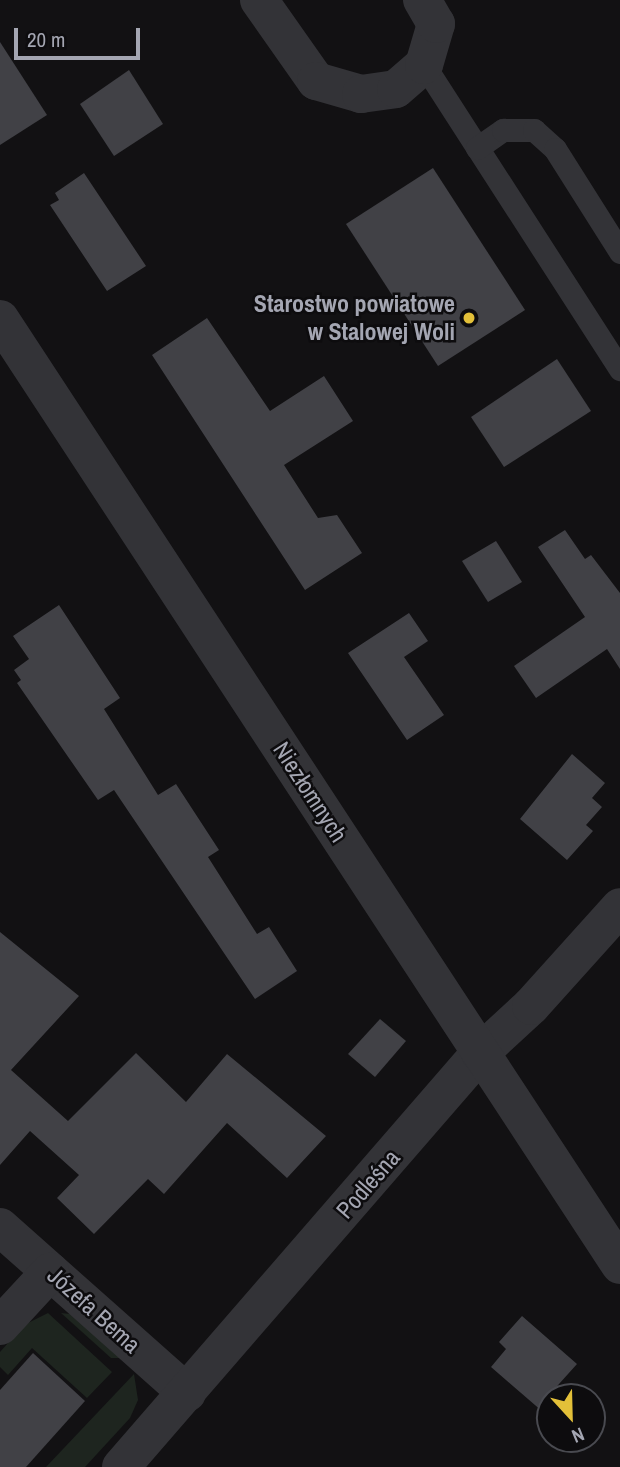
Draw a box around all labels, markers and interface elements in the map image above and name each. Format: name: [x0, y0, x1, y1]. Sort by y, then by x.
scale bar: [18, 14, 144, 58]
text: 20 m: [27, 25, 65, 54]
place label: Starostwo powiatowe w Stalowej Woli: [254, 290, 455, 346]
marker: Starostwo powiatowe w Stalowej Woli: [461, 310, 477, 326]
street label: Niezłomnych: [267, 736, 353, 848]
street label: Podleśna: [330, 1144, 406, 1224]
street label: Józefa Bema: [42, 1261, 146, 1359]
north arrow: [536, 1383, 606, 1453]
text: N: [568, 1421, 588, 1450]

